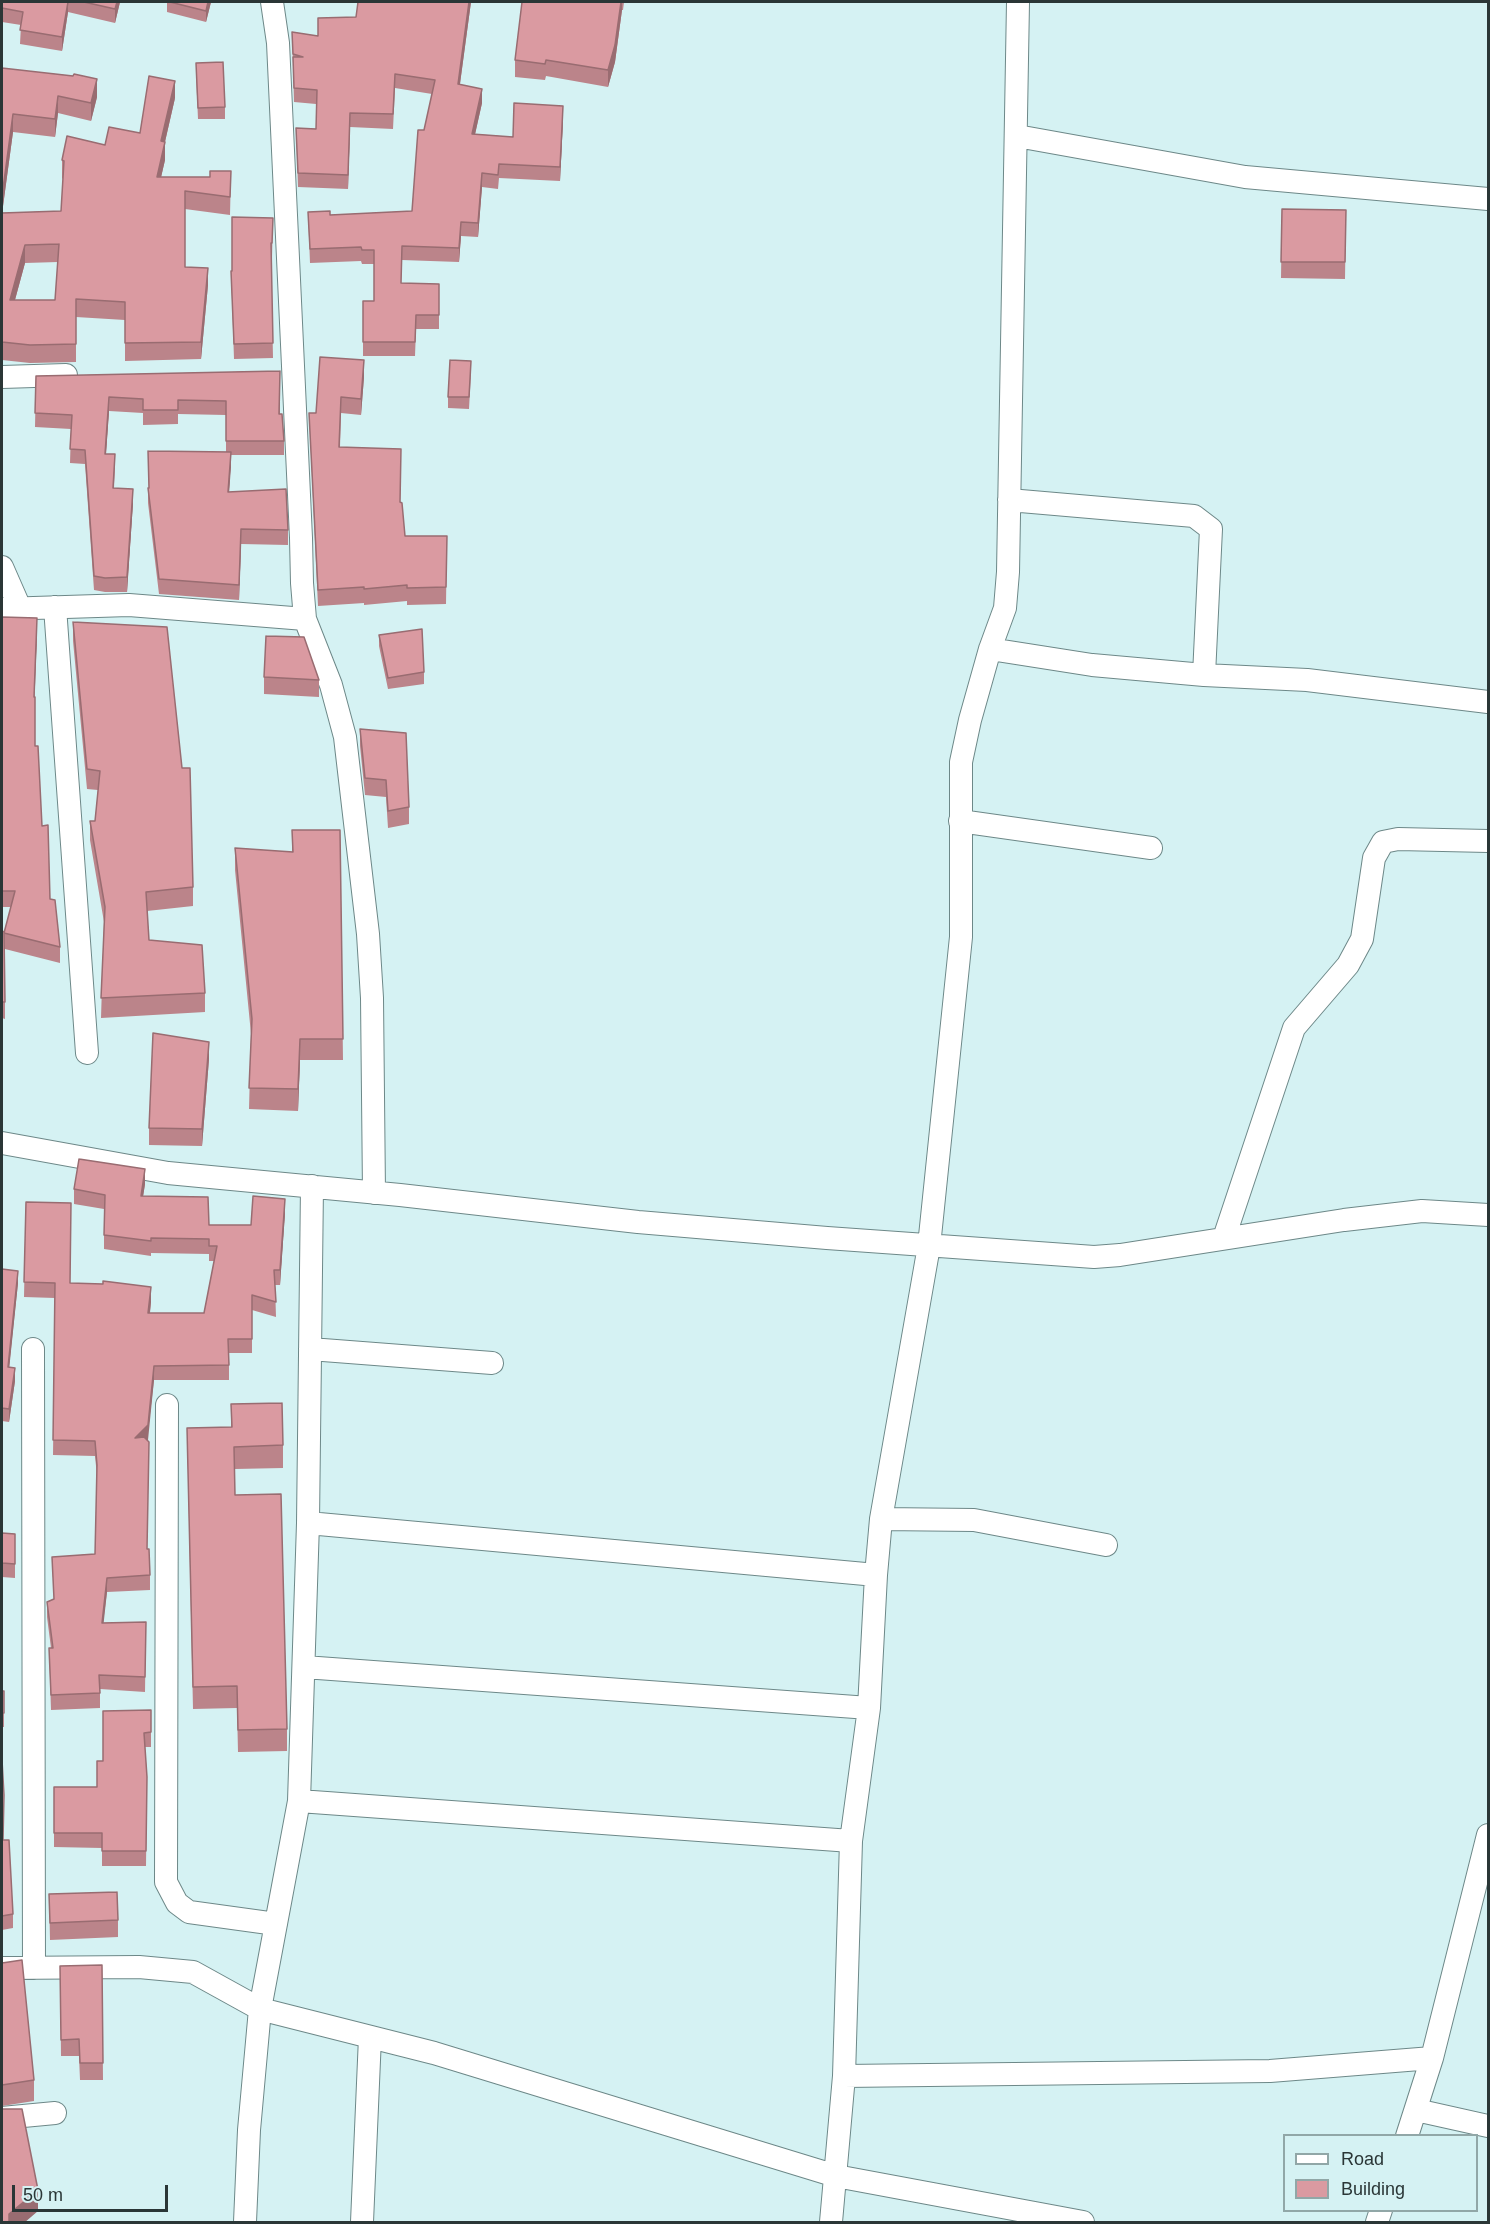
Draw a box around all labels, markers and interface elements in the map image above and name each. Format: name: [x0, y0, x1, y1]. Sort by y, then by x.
legend: [1283, 2134, 1478, 2212]
text: Road: [1341, 2149, 1384, 2169]
scale bar: [15, 2173, 171, 2211]
text: Building: [1341, 2179, 1405, 2199]
text: 50 m: [23, 2185, 63, 2205]

